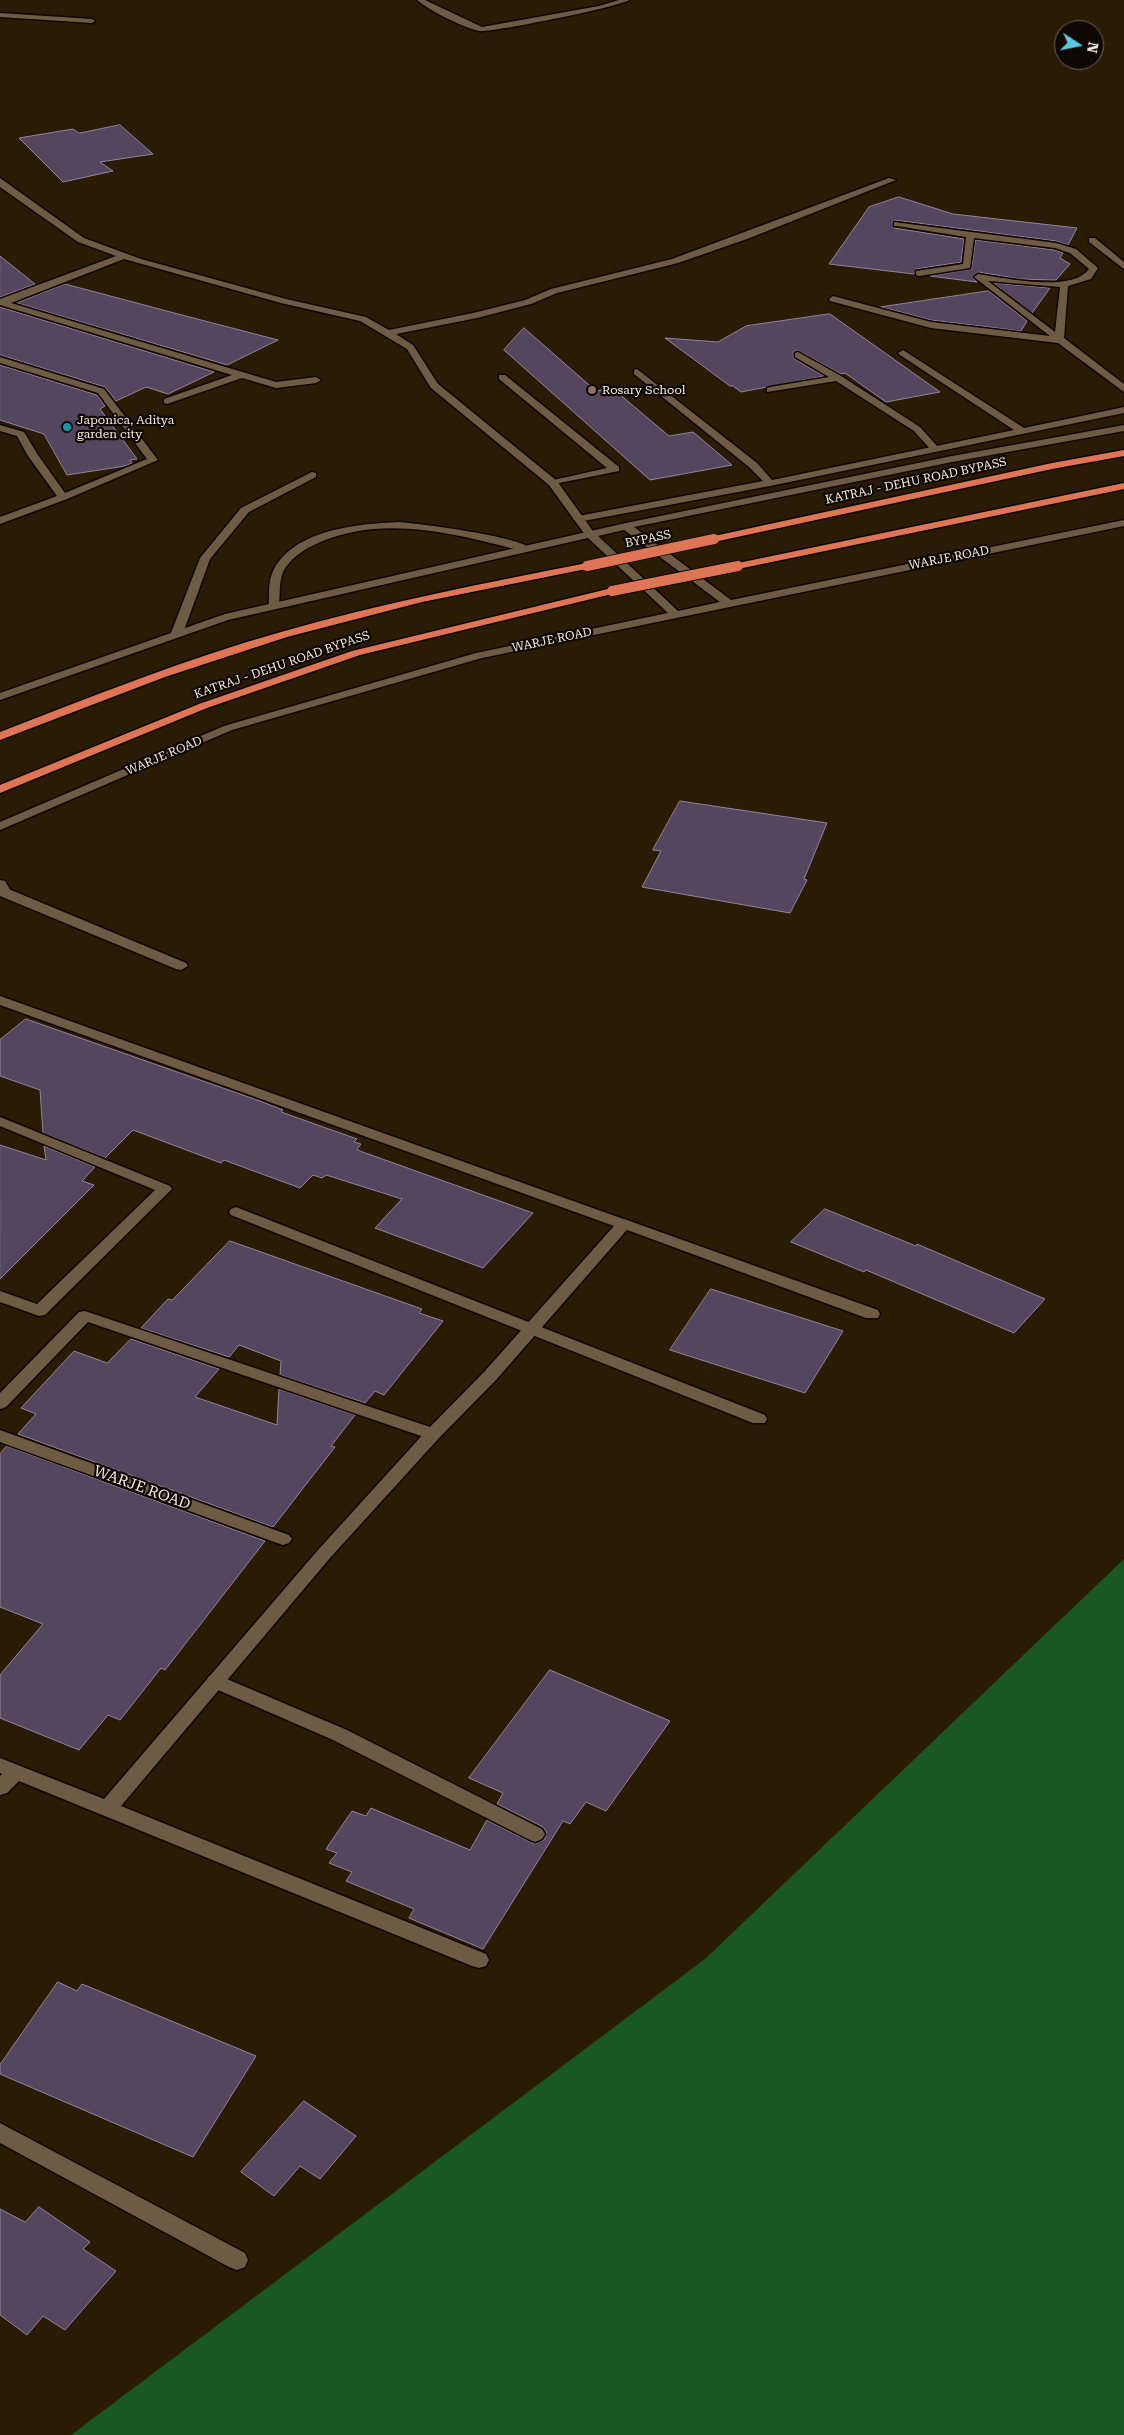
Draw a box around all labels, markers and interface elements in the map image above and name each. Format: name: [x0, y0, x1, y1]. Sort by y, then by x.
north arrow: [1054, 20, 1104, 70]
text: N: [1084, 41, 1102, 54]
place label: Rosary School: [602, 383, 686, 397]
marker: Rosary School: [586, 384, 598, 396]
place label: Japonica, Aditya garden city: [77, 413, 174, 441]
marker: Japonica, Aditya garden city: [61, 421, 73, 433]
street label: KATRAJ - DEHU ROAD BYPASS: [824, 455, 1008, 507]
street label: BYPASS: [624, 527, 672, 551]
street label: WARJE ROAD: [908, 543, 990, 573]
street label: WARJE ROAD: [511, 625, 593, 655]
street label: KATRAJ - DEHU ROAD BYPASS: [192, 628, 372, 702]
street label: WARJE ROAD: [124, 734, 204, 778]
street label: WARJE ROAD: [91, 1462, 193, 1514]

